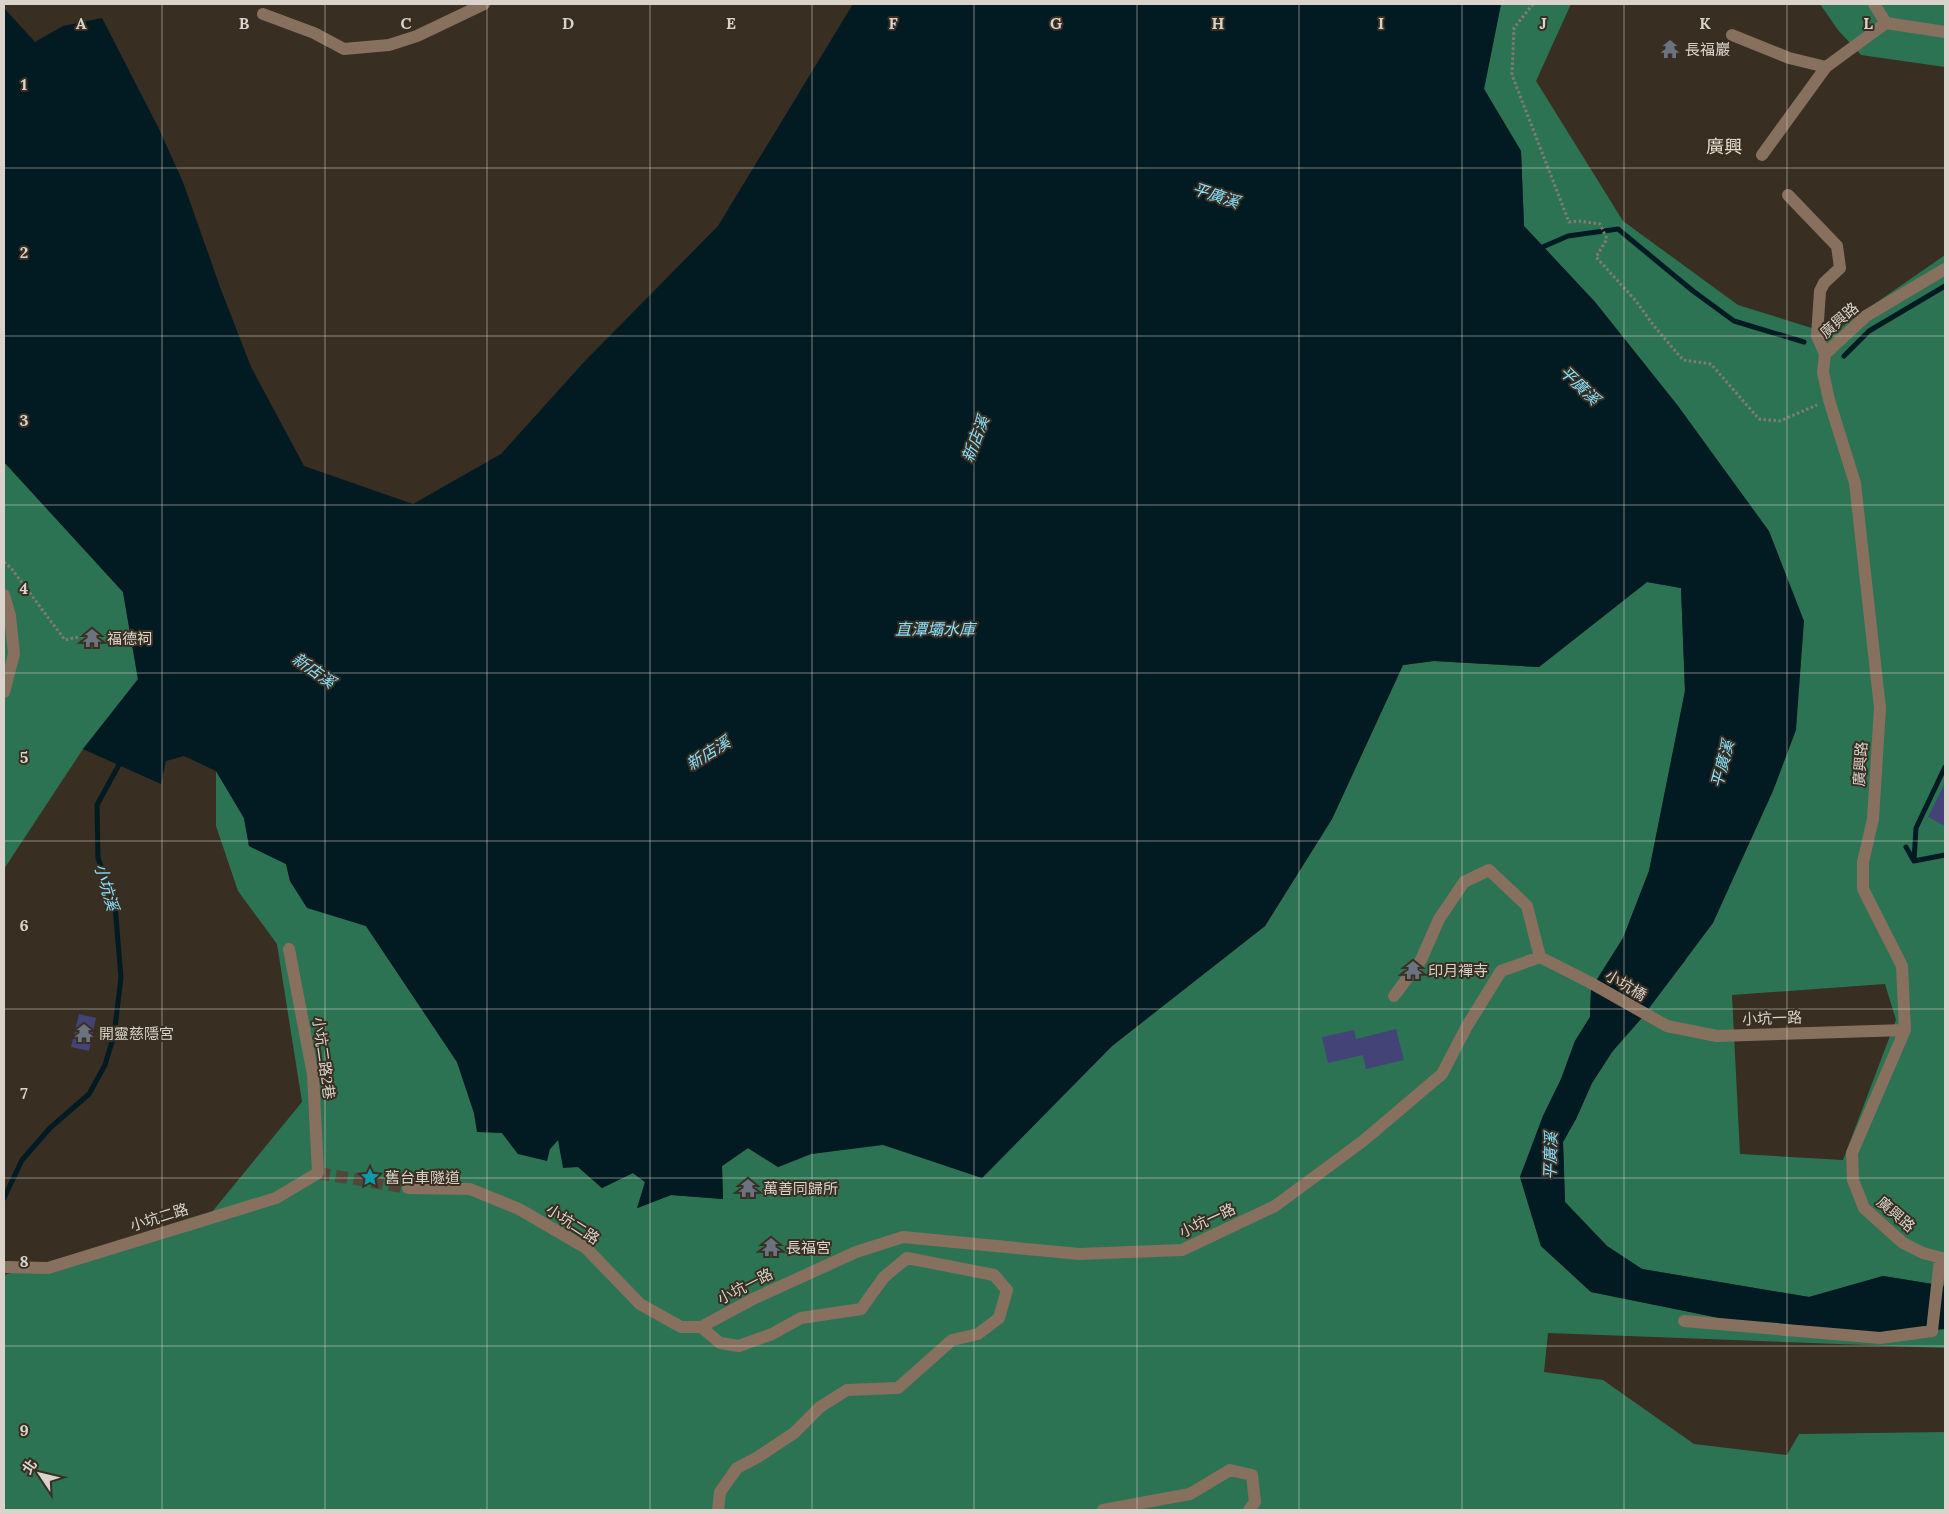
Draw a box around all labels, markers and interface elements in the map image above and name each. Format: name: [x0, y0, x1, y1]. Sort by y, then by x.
text: A: [76, 13, 87, 33]
text: B: [239, 13, 250, 33]
text: C: [400, 13, 412, 33]
text: D: [562, 13, 574, 33]
text: E: [726, 13, 736, 33]
text: F: [888, 13, 898, 33]
text: G: [1050, 13, 1062, 33]
text: H: [1212, 13, 1225, 33]
text: I: [1378, 13, 1384, 33]
text: J: [1539, 13, 1547, 33]
text: K: [1699, 13, 1711, 33]
text: L: [1863, 13, 1873, 33]
temple icon: 長福巖: [1659, 38, 1681, 60]
place label: 長福巖: [1685, 40, 1730, 59]
text: 1: [21, 74, 27, 94]
district label: 廣興: [1706, 135, 1742, 158]
water label: 平廣溪: [1190, 178, 1244, 213]
text: 2: [20, 242, 28, 262]
street label: 廣興路: [1816, 298, 1862, 342]
water label: 平廣溪: [1556, 361, 1606, 410]
text: 3: [20, 410, 29, 430]
water label: 新店溪: [957, 411, 994, 465]
text: 4: [20, 578, 29, 598]
water label: 直潭壩水庫: [895, 619, 978, 639]
temple icon: 福德祠: [81, 627, 103, 649]
place label: 福德祠: [107, 629, 152, 648]
water label: 新店溪: [289, 648, 341, 693]
water label: 新店溪: [682, 731, 735, 774]
water label: 平廣溪: [1706, 736, 1738, 790]
street label: 廣興路: [1849, 741, 1871, 787]
text: 5: [20, 747, 29, 767]
water label: 小坑溪: [91, 861, 124, 915]
text: 6: [19, 915, 29, 935]
temple icon: 印月禪寺: [1402, 959, 1424, 981]
place label: 印月禪寺: [1428, 961, 1488, 980]
street label: 小坑橋: [1602, 965, 1650, 1005]
street label: 小坑一路: [1742, 1007, 1802, 1029]
street label: 小坑二路2巷: [309, 1016, 339, 1100]
temple icon: 開靈慈隱宮: [73, 1022, 95, 1044]
place label: 開靈慈隱宮: [99, 1024, 174, 1043]
text: 7: [20, 1083, 28, 1103]
water label: 平廣溪: [1539, 1130, 1561, 1180]
place icon: 舊台車隧道: [359, 1166, 381, 1188]
place label: 舊台車隧道: [385, 1168, 460, 1187]
temple icon: 萬善同歸所: [737, 1177, 759, 1199]
place label: 萬善同歸所: [763, 1179, 838, 1198]
street label: 廣興路: [1873, 1192, 1919, 1236]
street label: 小坑二路: [128, 1199, 190, 1235]
street label: 小坑一路: [1176, 1199, 1238, 1241]
street label: 小坑二路: [543, 1200, 603, 1248]
temple icon: 長福宮: [760, 1236, 782, 1258]
place label: 長福宮: [786, 1238, 831, 1257]
text: 8: [19, 1251, 29, 1271]
street label: 小坑一路: [714, 1264, 776, 1308]
text: 9: [19, 1420, 29, 1440]
north arrow: [15, 1449, 65, 1499]
text: 北: [18, 1456, 41, 1477]

